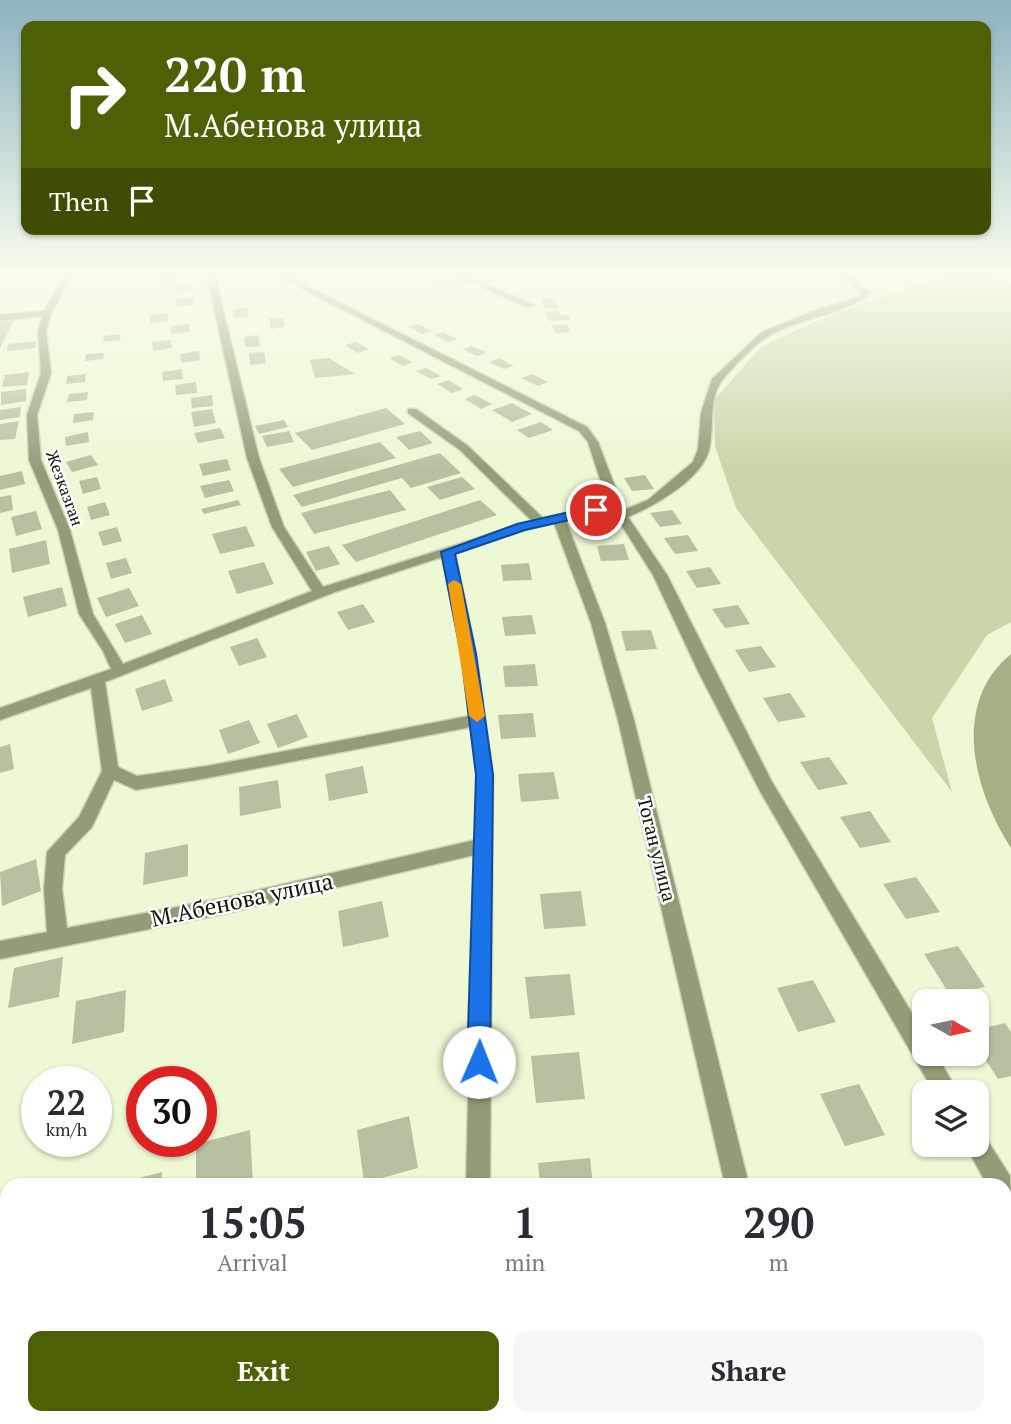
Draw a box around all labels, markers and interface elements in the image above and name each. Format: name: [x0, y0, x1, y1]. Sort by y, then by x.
text: 220 m: [164, 41, 306, 106]
icon: right: [49, 49, 140, 140]
text: М.Абенова улица: [164, 104, 422, 146]
icon: arrive: [123, 182, 161, 220]
text: Then: [49, 184, 109, 218]
street label: Жезказган: [41, 447, 89, 529]
pin: [566, 480, 626, 540]
icon: arrive: [577, 491, 615, 529]
street label: Тоган улица: [632, 794, 683, 904]
street label: М.Абенова улица: [148, 865, 336, 934]
north arrow: [912, 989, 989, 1066]
map controls: [912, 989, 989, 1157]
position arrow: [442, 1025, 516, 1099]
speed limit sign: 30: [126, 1066, 217, 1157]
text: 22: [47, 1079, 86, 1125]
button: layers: [912, 1080, 989, 1157]
text: km/h: [46, 1117, 87, 1141]
text: 15:05: [198, 1194, 307, 1250]
text: 1: [513, 1194, 537, 1250]
text: 290: [743, 1194, 814, 1250]
text: Arrival: [217, 1247, 288, 1278]
text: min: [505, 1247, 545, 1278]
text: m: [769, 1247, 789, 1278]
button: Exit: [28, 1331, 499, 1411]
button: Share: [513, 1331, 984, 1411]

